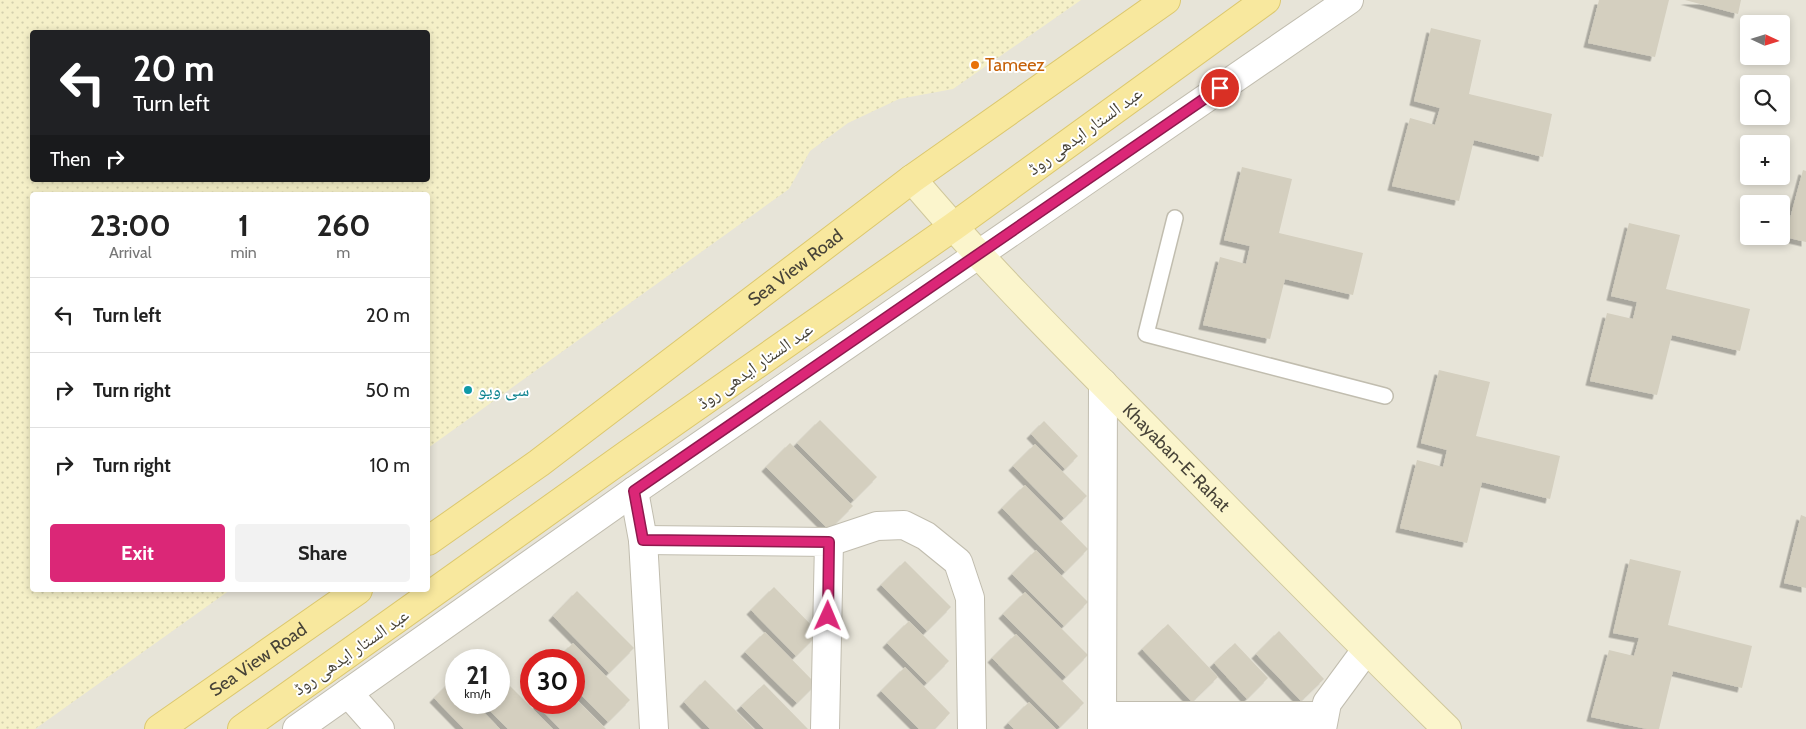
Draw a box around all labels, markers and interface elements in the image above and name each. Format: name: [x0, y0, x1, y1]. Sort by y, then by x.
north arrow: [1740, 15, 1790, 65]
map controls: [1740, 15, 1790, 245]
text: 20 m: [133, 47, 215, 90]
icon: left: [50, 50, 115, 115]
place label: Tameez: [985, 54, 1045, 76]
marker: Tameez: [969, 59, 981, 71]
pin: [1199, 67, 1241, 109]
icon: arrive: [1206, 74, 1234, 102]
button: search: [1740, 75, 1790, 125]
street label: عبد الستار ایدھی روڈ: [1023, 82, 1147, 180]
text: Turn left: [133, 90, 210, 117]
button: +: [1740, 135, 1790, 185]
icon: right: [101, 145, 129, 173]
text: Then: [50, 148, 91, 171]
button: −: [1740, 195, 1790, 245]
text: 23:00: [90, 207, 171, 244]
text: 1: [238, 207, 249, 244]
text: 260: [316, 207, 370, 244]
street label: Sea View Road: [744, 225, 847, 311]
text: Arrival: [109, 243, 151, 262]
text: min: [230, 243, 257, 262]
text: m: [336, 243, 350, 262]
icon: left: [50, 301, 78, 329]
text: Turn left: [93, 304, 161, 327]
text: 20 m: [366, 304, 410, 327]
street label: عبد الستار ایدھی روڈ: [693, 318, 817, 414]
icon: right: [50, 376, 78, 404]
text: Turn right: [93, 379, 171, 402]
text: 50 m: [366, 379, 410, 402]
place label: سی ویو: [478, 379, 529, 401]
marker: سی ویو: [462, 384, 474, 396]
street label: Khayaban-E-Rahat: [1118, 399, 1235, 516]
icon: right: [50, 451, 78, 479]
text: Turn right: [93, 454, 171, 477]
text: 10 m: [370, 454, 410, 477]
button: Exit: [50, 524, 225, 582]
button: Share: [235, 524, 410, 582]
position arrow: [801, 589, 853, 641]
street label: عبد الستار ایدھی روڈ: [289, 604, 413, 700]
street label: Sea View Road: [205, 618, 311, 701]
speed limit sign: 30: [520, 649, 585, 714]
text: 21: [466, 660, 489, 690]
text: km/h: [464, 686, 491, 701]

